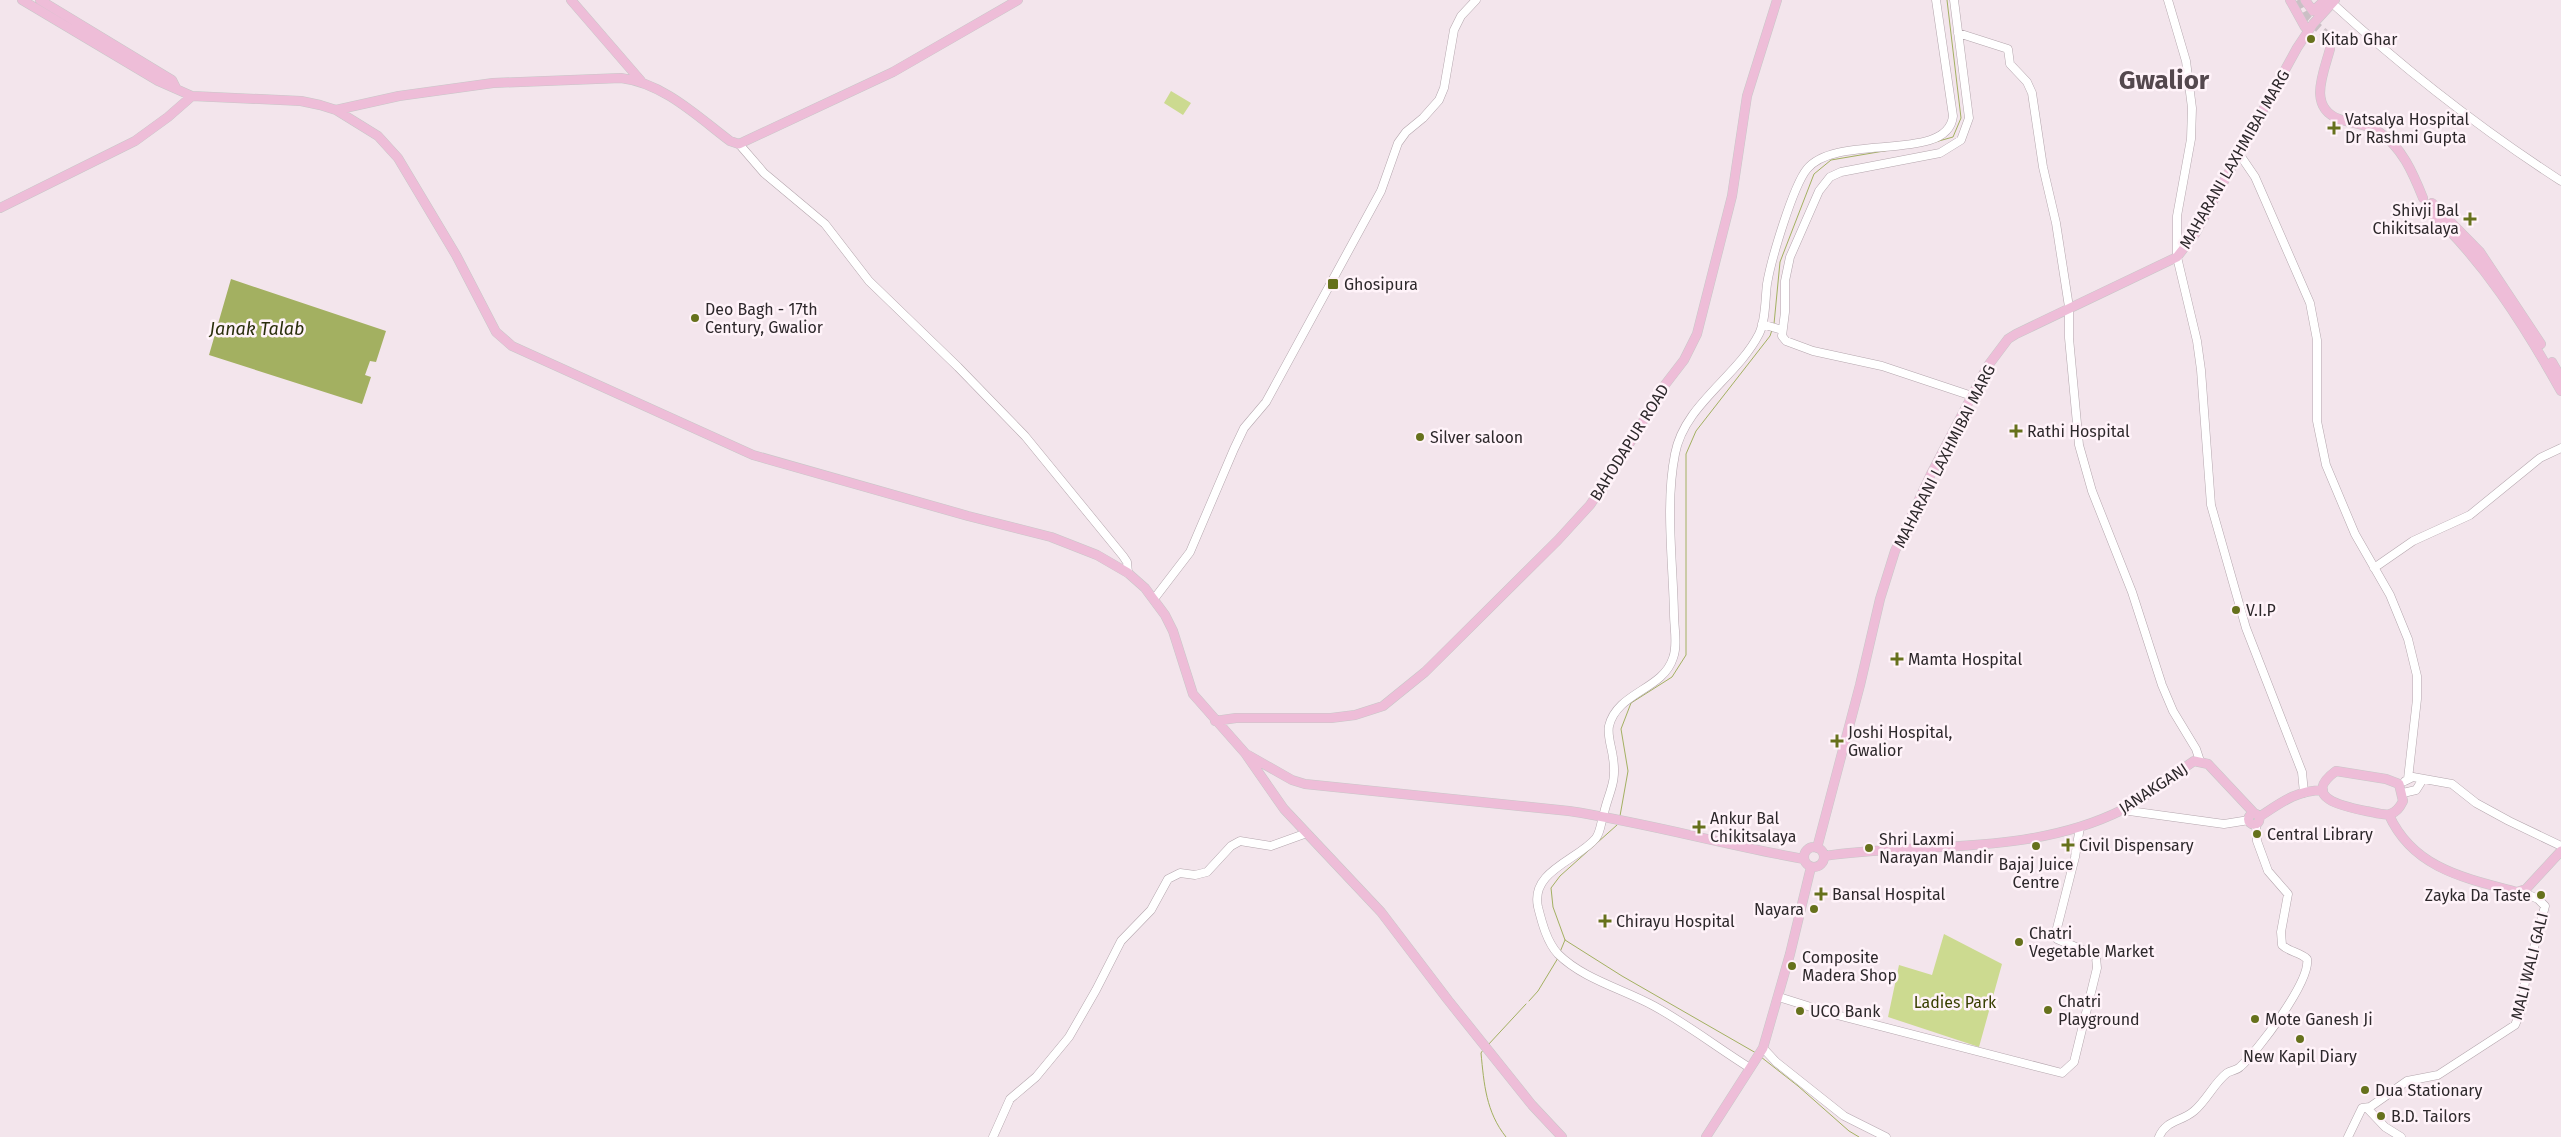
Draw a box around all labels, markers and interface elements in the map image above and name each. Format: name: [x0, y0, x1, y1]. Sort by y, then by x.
place label: Kitab Ghar: [2321, 30, 2398, 49]
marker: Kitab Ghar: [2305, 33, 2317, 45]
district label: Gwalior: [2119, 65, 2210, 96]
street label: MAHARANI LAXHMIBAI MARG: [2175, 66, 2293, 252]
place label: Vatsalya Hospital Dr Rashmi Gupta: [2345, 110, 2470, 147]
marker: Vatsalya Hospital Dr Rashmi Gupta: [2327, 121, 2341, 135]
place label: Shivji Bal Chikitsalaya: [2373, 201, 2459, 238]
marker: Shivji Bal Chikitsalaya: [2463, 212, 2477, 226]
place label: Ghosipura: [1344, 275, 1418, 294]
marker: Ghosipura: [1326, 277, 1340, 291]
place label: Deo Bagh - 17th Century, Gwalior: [705, 300, 824, 337]
marker: Deo Bagh - 17th Century, Gwalior: [689, 312, 701, 324]
water label: Janak Talab: [208, 318, 305, 340]
street label: MAHARANI LAXHMIBAI MARG: [1890, 361, 1999, 551]
street label: BAHODAPUR ROAD: [1586, 380, 1673, 504]
place label: Rathi Hospital: [2027, 422, 2130, 441]
marker: Rathi Hospital: [2009, 424, 2023, 438]
place label: Silver saloon: [1430, 428, 1523, 447]
marker: Silver saloon: [1414, 431, 1426, 443]
place label: V.I.P: [2246, 601, 2276, 620]
marker: V.I.P: [2230, 604, 2242, 616]
place label: Mamta Hospital: [1908, 650, 2022, 669]
marker: Mamta Hospital: [1890, 652, 1904, 666]
place label: Joshi Hospital, Gwalior: [1848, 723, 1952, 760]
marker: Joshi Hospital, Gwalior: [1830, 734, 1844, 748]
street label: JANAKGANJ: [2115, 759, 2191, 818]
place label: Ankur Bal Chikitsalaya: [1710, 809, 1796, 846]
marker: Ankur Bal Chikitsalaya: [1692, 820, 1706, 834]
place label: Central Library: [2267, 825, 2373, 844]
marker: Central Library: [2251, 828, 2263, 840]
place label: Shri Laxmi Narayan Mandir: [1879, 830, 1994, 867]
place label: Civil Dispensary: [2079, 836, 2194, 855]
marker: Civil Dispensary: [2061, 838, 2075, 852]
marker: Bajaj Juice Centre: [2030, 840, 2042, 852]
marker: Shri Laxmi Narayan Mandir: [1863, 842, 1875, 854]
place label: Bajaj Juice Centre: [1999, 855, 2073, 892]
place label: Bansal Hospital: [1832, 885, 1946, 904]
place label: Zayka Da Taste: [2425, 886, 2531, 905]
marker: Bansal Hospital: [1814, 887, 1828, 901]
marker: Zayka Da Taste: [2535, 889, 2547, 901]
place label: Nayara: [1754, 900, 1804, 919]
marker: Nayara: [1808, 903, 1820, 915]
street label: MALI WALI GALI: [2507, 911, 2552, 1022]
place label: Chirayu Hospital: [1616, 912, 1735, 931]
marker: Chirayu Hospital: [1598, 914, 1612, 928]
place label: Chatri Vegetable Market: [2029, 924, 2155, 961]
marker: Chatri Vegetable Market: [2013, 936, 2025, 948]
place label: Composite Madera Shop: [1802, 948, 1897, 985]
marker: Composite Madera Shop: [1786, 960, 1798, 972]
place label: Chatri Playground: [2058, 992, 2140, 1029]
park label: Ladies Park: [1914, 993, 1997, 1012]
place label: UCO Bank: [1810, 1002, 1881, 1021]
marker: Chatri Playground: [2042, 1004, 2054, 1016]
marker: UCO Bank: [1794, 1005, 1806, 1017]
place label: Mote Ganesh Ji: [2265, 1010, 2373, 1029]
marker: Mote Ganesh Ji: [2249, 1013, 2261, 1025]
marker: New Kapil Diary: [2294, 1033, 2306, 1045]
place label: New Kapil Diary: [2243, 1047, 2357, 1066]
place label: Dua Stationary: [2375, 1081, 2483, 1100]
marker: Dua Stationary: [2359, 1084, 2371, 1096]
place label: B.D. Tailors: [2391, 1107, 2471, 1126]
marker: B.D. Tailors: [2375, 1110, 2387, 1122]

